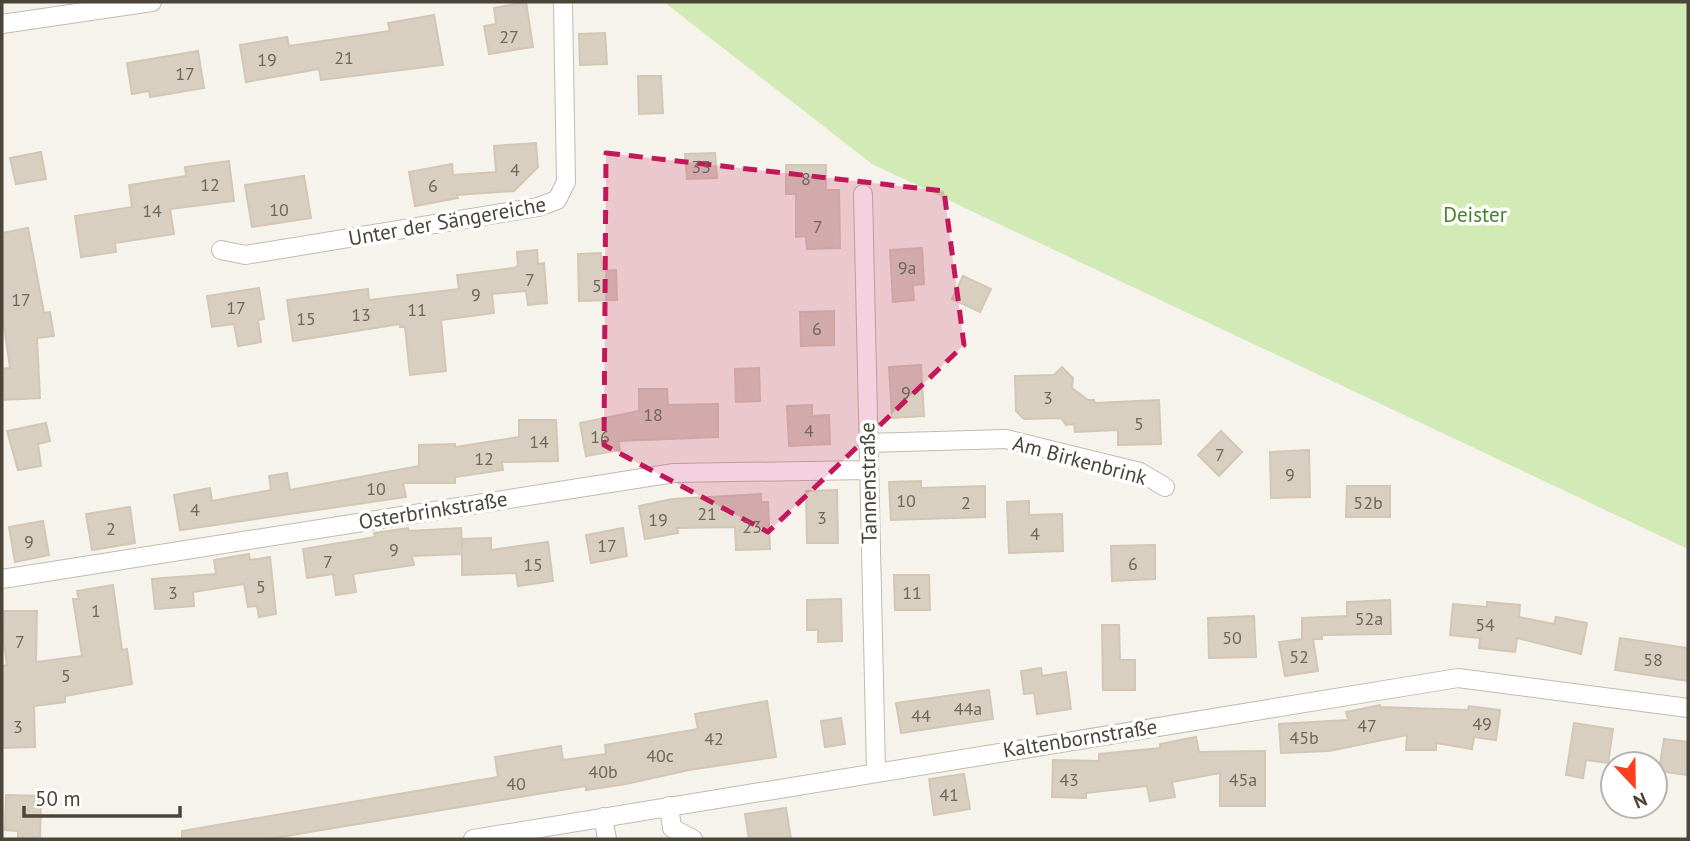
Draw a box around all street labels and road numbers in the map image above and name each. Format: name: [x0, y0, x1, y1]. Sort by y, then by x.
street label: Unter der Sängereiche: [346, 190, 548, 252]
street label: Tannenstraße: [853, 422, 883, 544]
street label: Am Birkenbrink: [1010, 429, 1150, 491]
street label: Osterbrinkstraße: [357, 485, 509, 535]
street label: Kaltenbornstraße: [1001, 712, 1159, 764]

